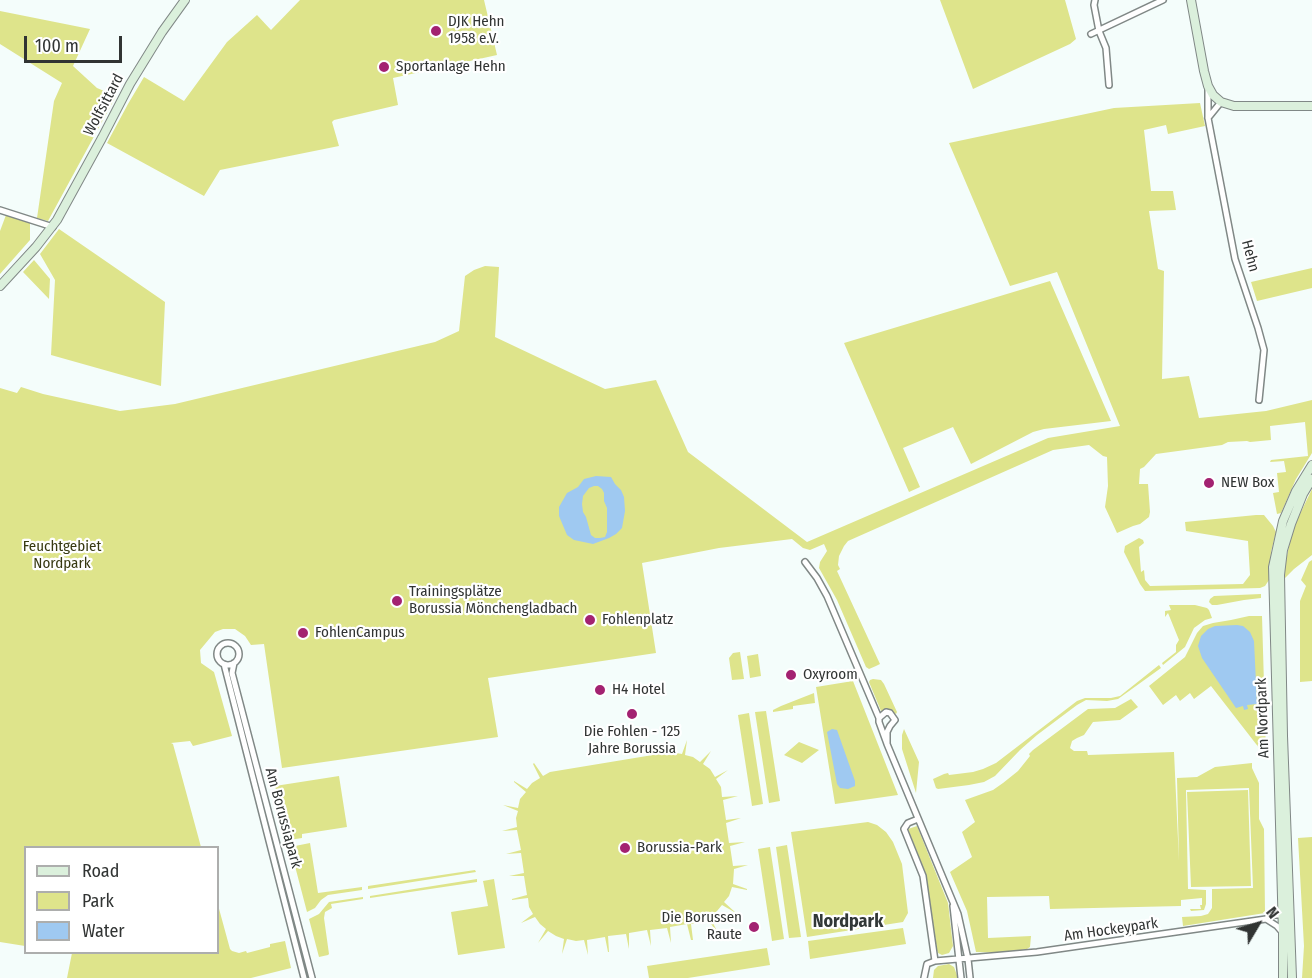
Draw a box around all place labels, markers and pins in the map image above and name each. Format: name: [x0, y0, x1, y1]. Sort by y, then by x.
place label: DJK Hehn 1958 e.V.: [448, 13, 504, 48]
marker: DJK Hehn 1958 e.V.: [429, 24, 443, 38]
place label: Sportanlage Hehn: [396, 58, 506, 76]
marker: Sportanlage Hehn: [377, 60, 391, 74]
place label: NEW Box: [1221, 474, 1274, 492]
marker: NEW Box: [1202, 476, 1216, 490]
place label: Trainingsplätze Borussia Mönchengladbach: [409, 583, 577, 618]
marker: Trainingsplätze Borussia Mönchengladbach: [390, 594, 404, 608]
place label: Fohlenplatz: [602, 611, 673, 629]
marker: Fohlenplatz: [583, 613, 597, 627]
place label: FohlenCampus: [315, 624, 405, 642]
marker: FohlenCampus: [296, 626, 310, 640]
place label: Oxyroom: [803, 666, 858, 684]
marker: Oxyroom: [784, 668, 798, 682]
place label: H4 Hotel: [612, 681, 665, 699]
marker: H4 Hotel: [593, 683, 607, 697]
marker: Die Fohlen - 125 Jahre Borussia: [625, 707, 639, 721]
place label: Die Fohlen - 125 Jahre Borussia: [584, 723, 680, 758]
place label: Borussia-Park: [637, 839, 722, 857]
marker: Borussia-Park: [618, 841, 632, 855]
place label: Die Borussen Raute: [661, 909, 742, 944]
marker: Die Borussen Raute: [747, 920, 761, 934]

